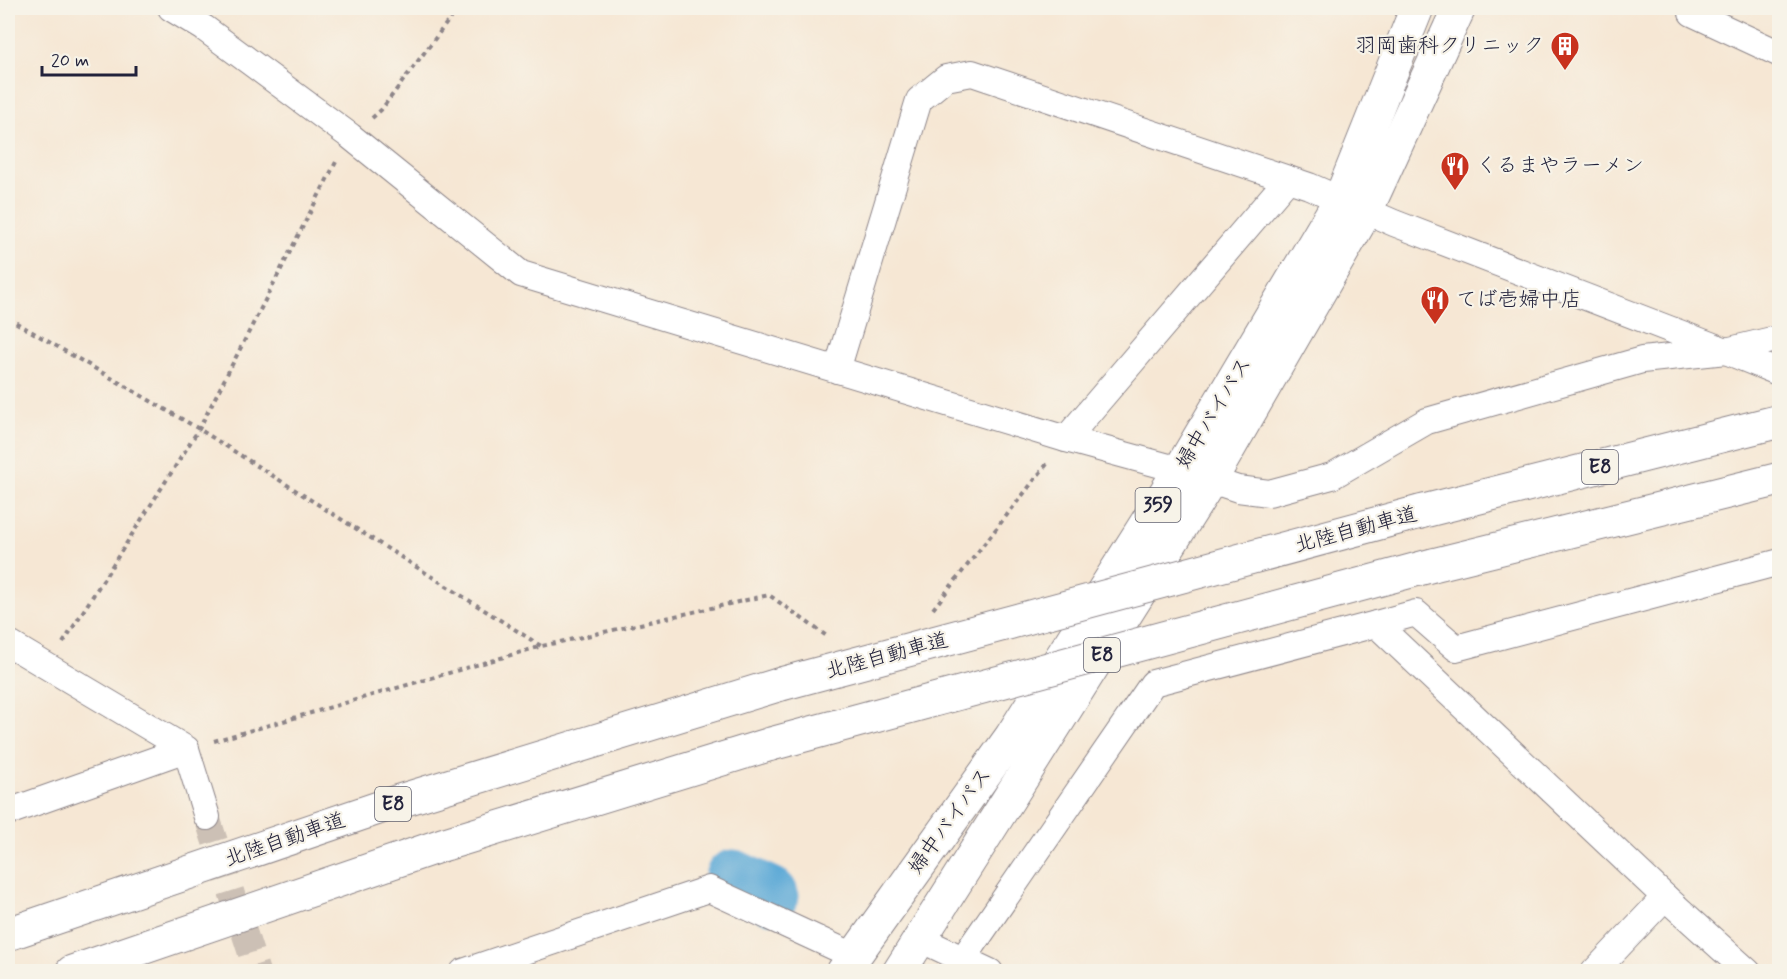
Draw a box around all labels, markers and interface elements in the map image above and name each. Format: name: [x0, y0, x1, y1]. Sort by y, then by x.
building icon: 羽岡歯科クリニック: [1549, 30, 1581, 72]
place label: 羽岡歯科クリニック: [1355, 32, 1544, 60]
scale bar: [42, 39, 136, 77]
text: 20 m: [51, 49, 89, 73]
restaurant icon: くるまやラーメン: [1439, 150, 1471, 192]
place label: くるまやラーメン: [1476, 152, 1644, 180]
restaurant icon: てば壱婦中店: [1419, 284, 1451, 326]
place label: てば壱婦中店: [1456, 286, 1582, 314]
street label: 婦中バイパス: [1170, 352, 1258, 474]
road number: E8: [1582, 450, 1618, 484]
road number: 359: [1136, 488, 1180, 522]
street label: 北陸自動車道: [1292, 500, 1420, 560]
street label: 北陸自動車道: [823, 626, 951, 686]
road number: E8: [1084, 638, 1120, 672]
street label: 婦中バイパス: [902, 762, 998, 880]
road number: E8: [375, 787, 411, 821]
street label: 北陸自動車道: [221, 806, 349, 874]

